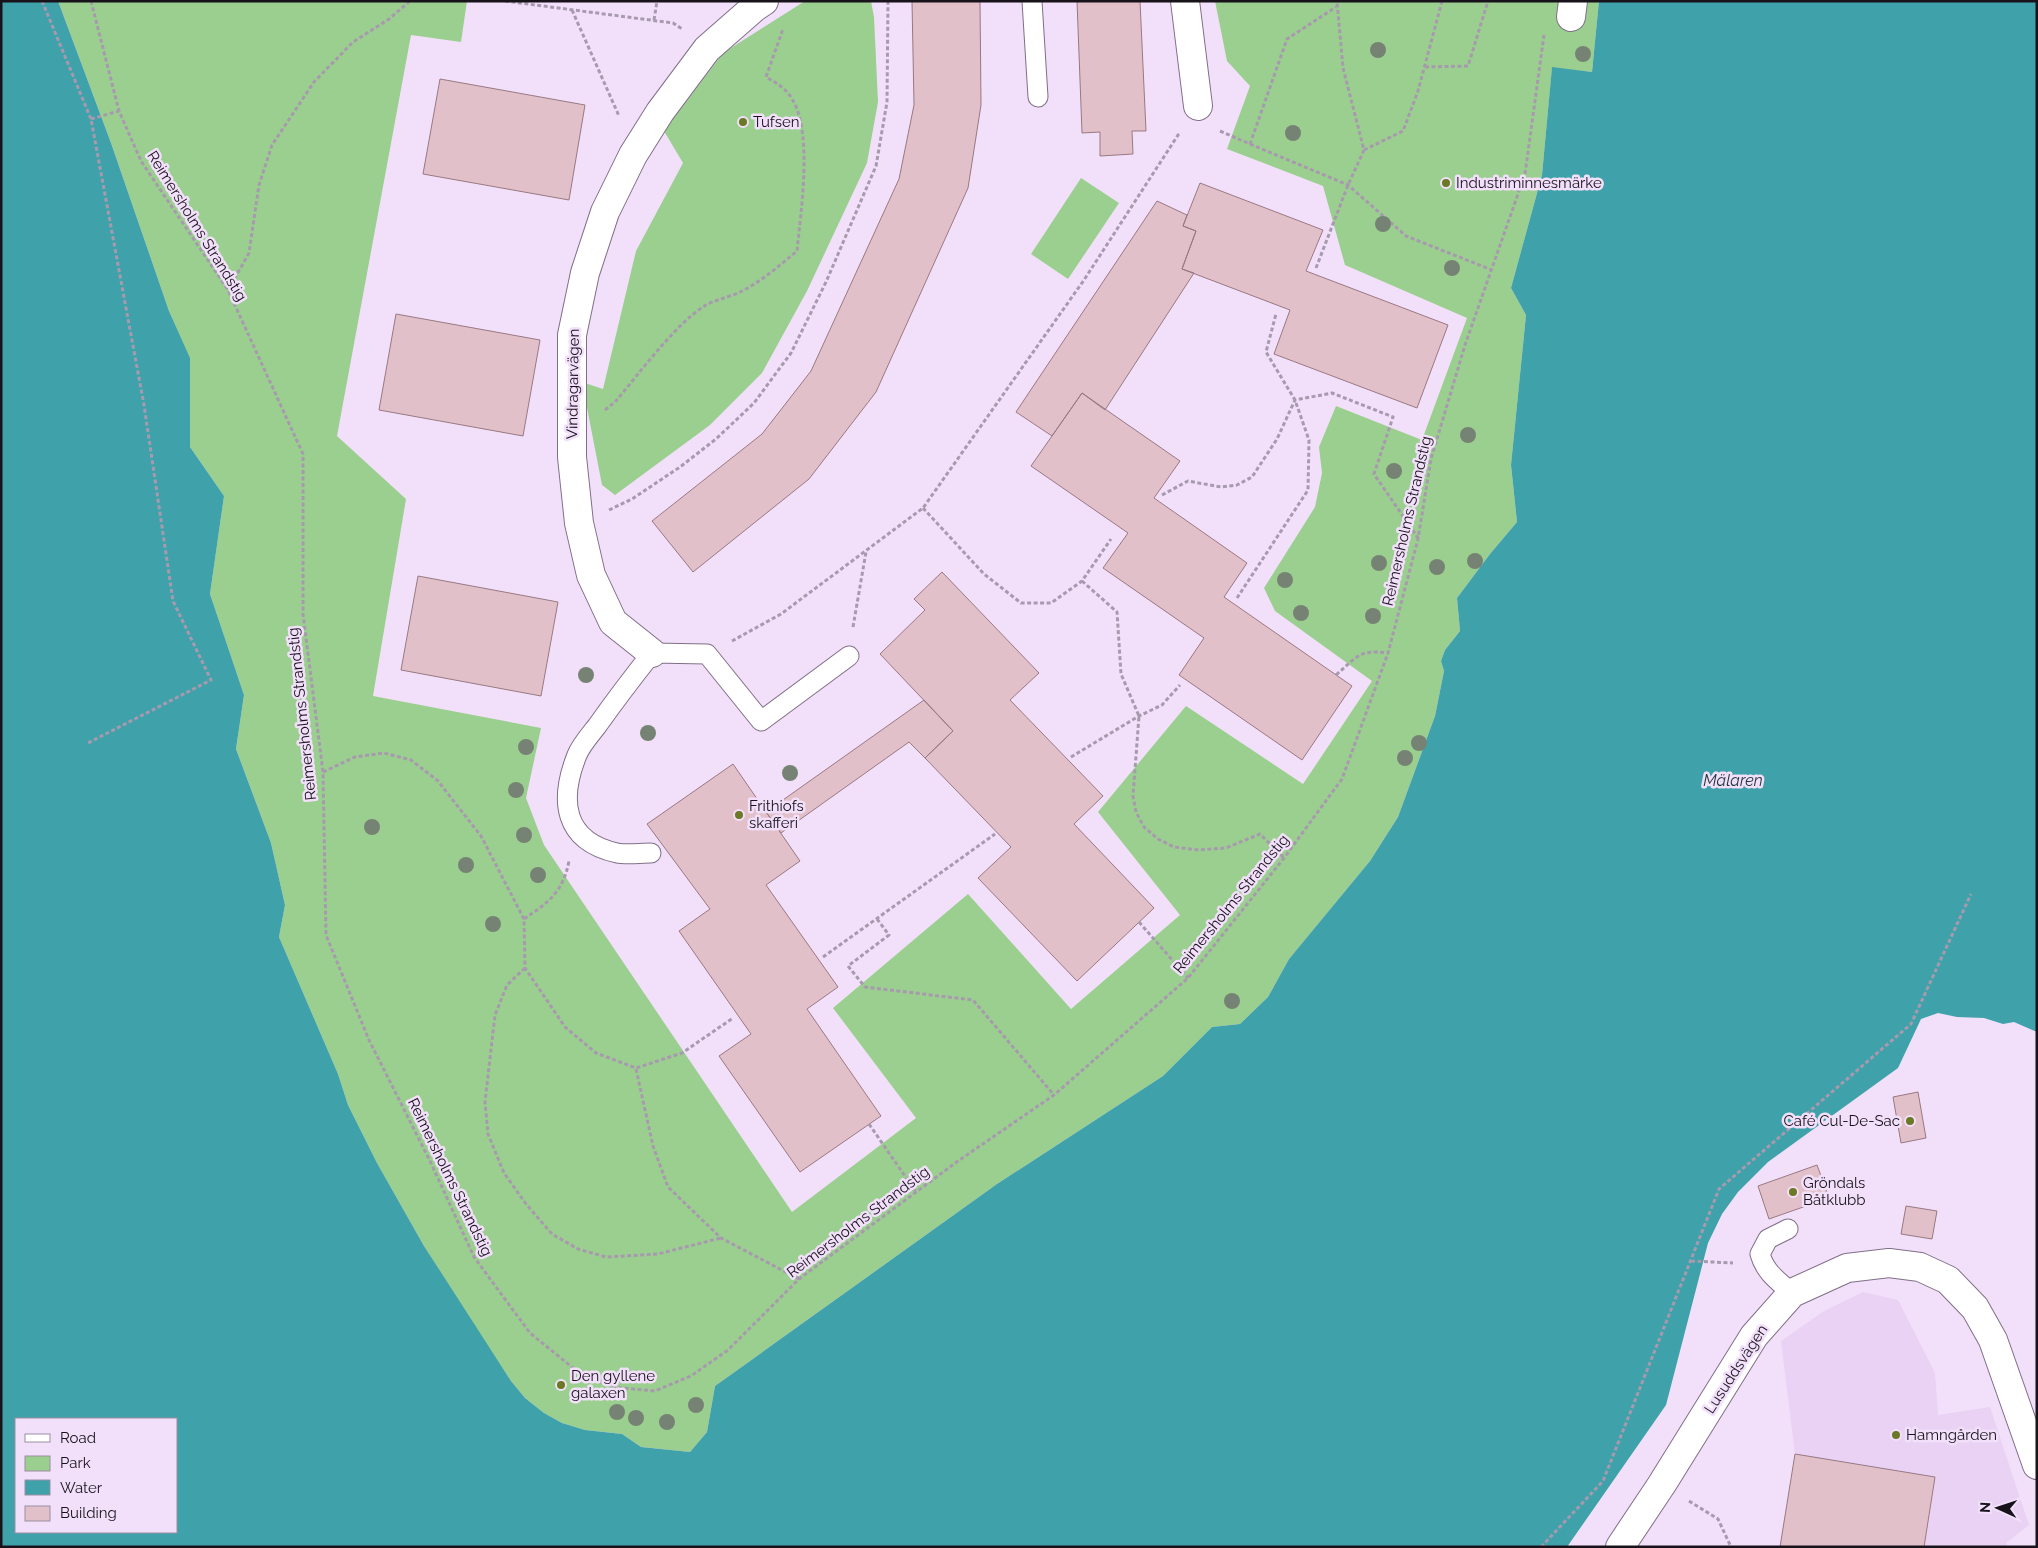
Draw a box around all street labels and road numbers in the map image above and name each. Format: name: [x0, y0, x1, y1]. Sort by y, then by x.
street label: Reimersholms Strandstig: [143, 148, 251, 304]
street label: Vindragarvägen: [563, 329, 583, 439]
street label: Reimersholms Strandstig: [1379, 434, 1435, 608]
street label: Reimersholms Strandstig: [284, 627, 320, 801]
street label: Reimersholms Strandstig: [1169, 831, 1293, 977]
street label: Reimersholms Strandstig: [404, 1095, 496, 1259]
street label: Reimersholms Strandstig: [783, 1163, 933, 1281]
street label: Lusuddsvägen: [1701, 1321, 1771, 1417]

